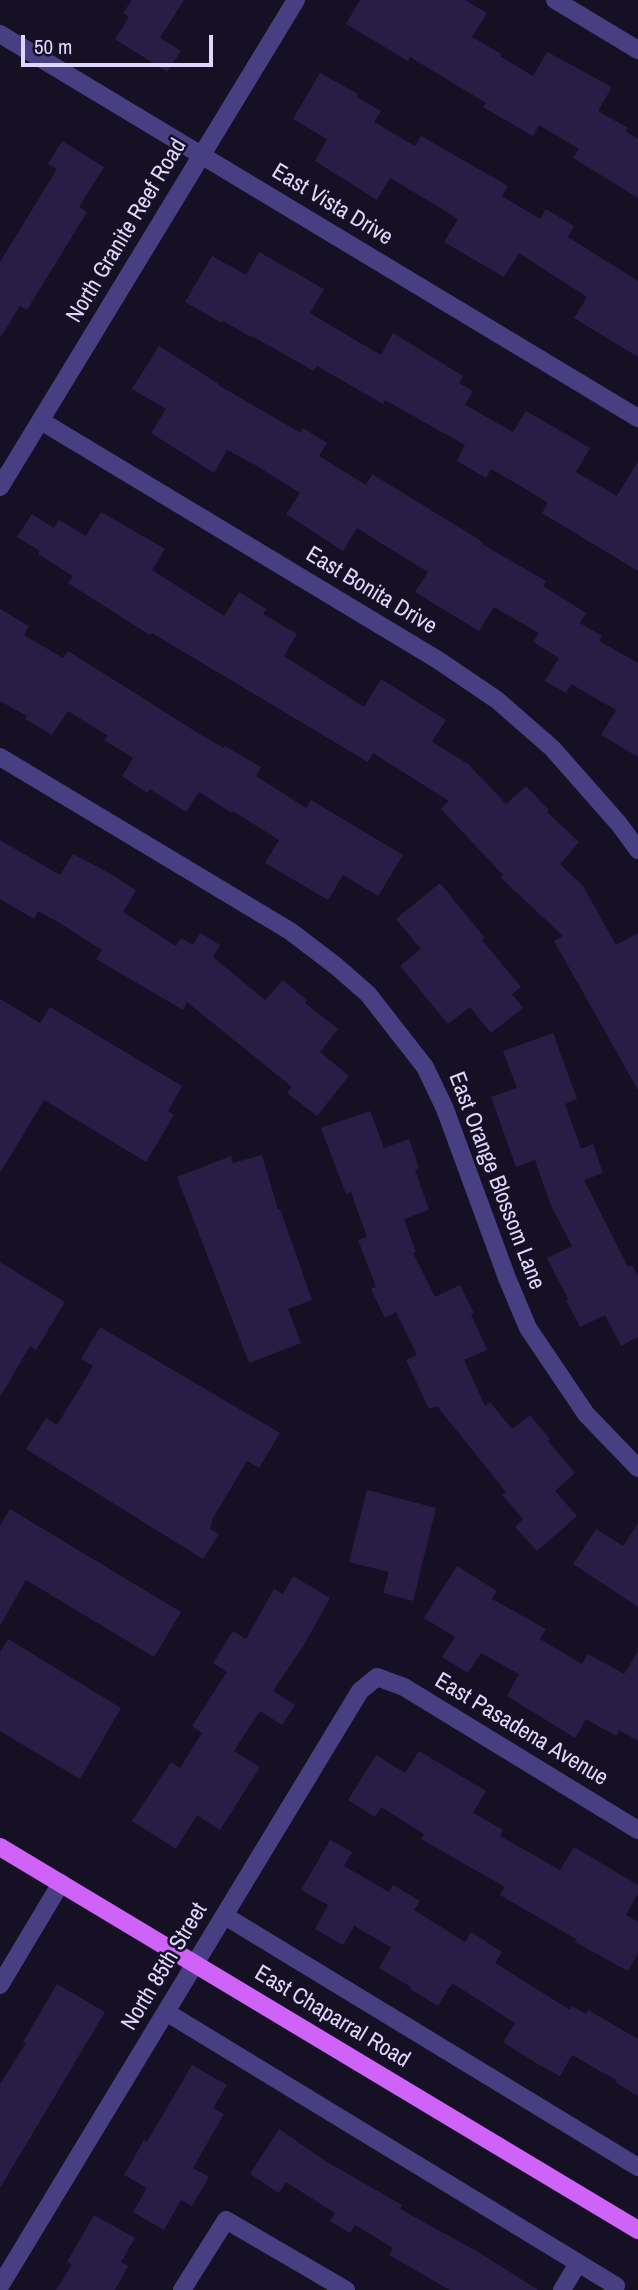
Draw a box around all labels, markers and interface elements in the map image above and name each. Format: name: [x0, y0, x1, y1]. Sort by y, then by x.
scale bar: [24, 21, 217, 65]
text: 50 m: [34, 32, 72, 61]
street label: North Granite Reef Road: [61, 134, 193, 328]
street label: East Vista Drive: [267, 158, 397, 252]
street label: East Bonita Drive: [301, 541, 441, 641]
street label: East Orange Blossom Lane: [442, 1068, 550, 1294]
street label: East Pasadena Avenue: [430, 1667, 612, 1793]
street label: North 85th Street: [116, 1898, 214, 2036]
street label: East Chaparral Road: [249, 1960, 415, 2074]

